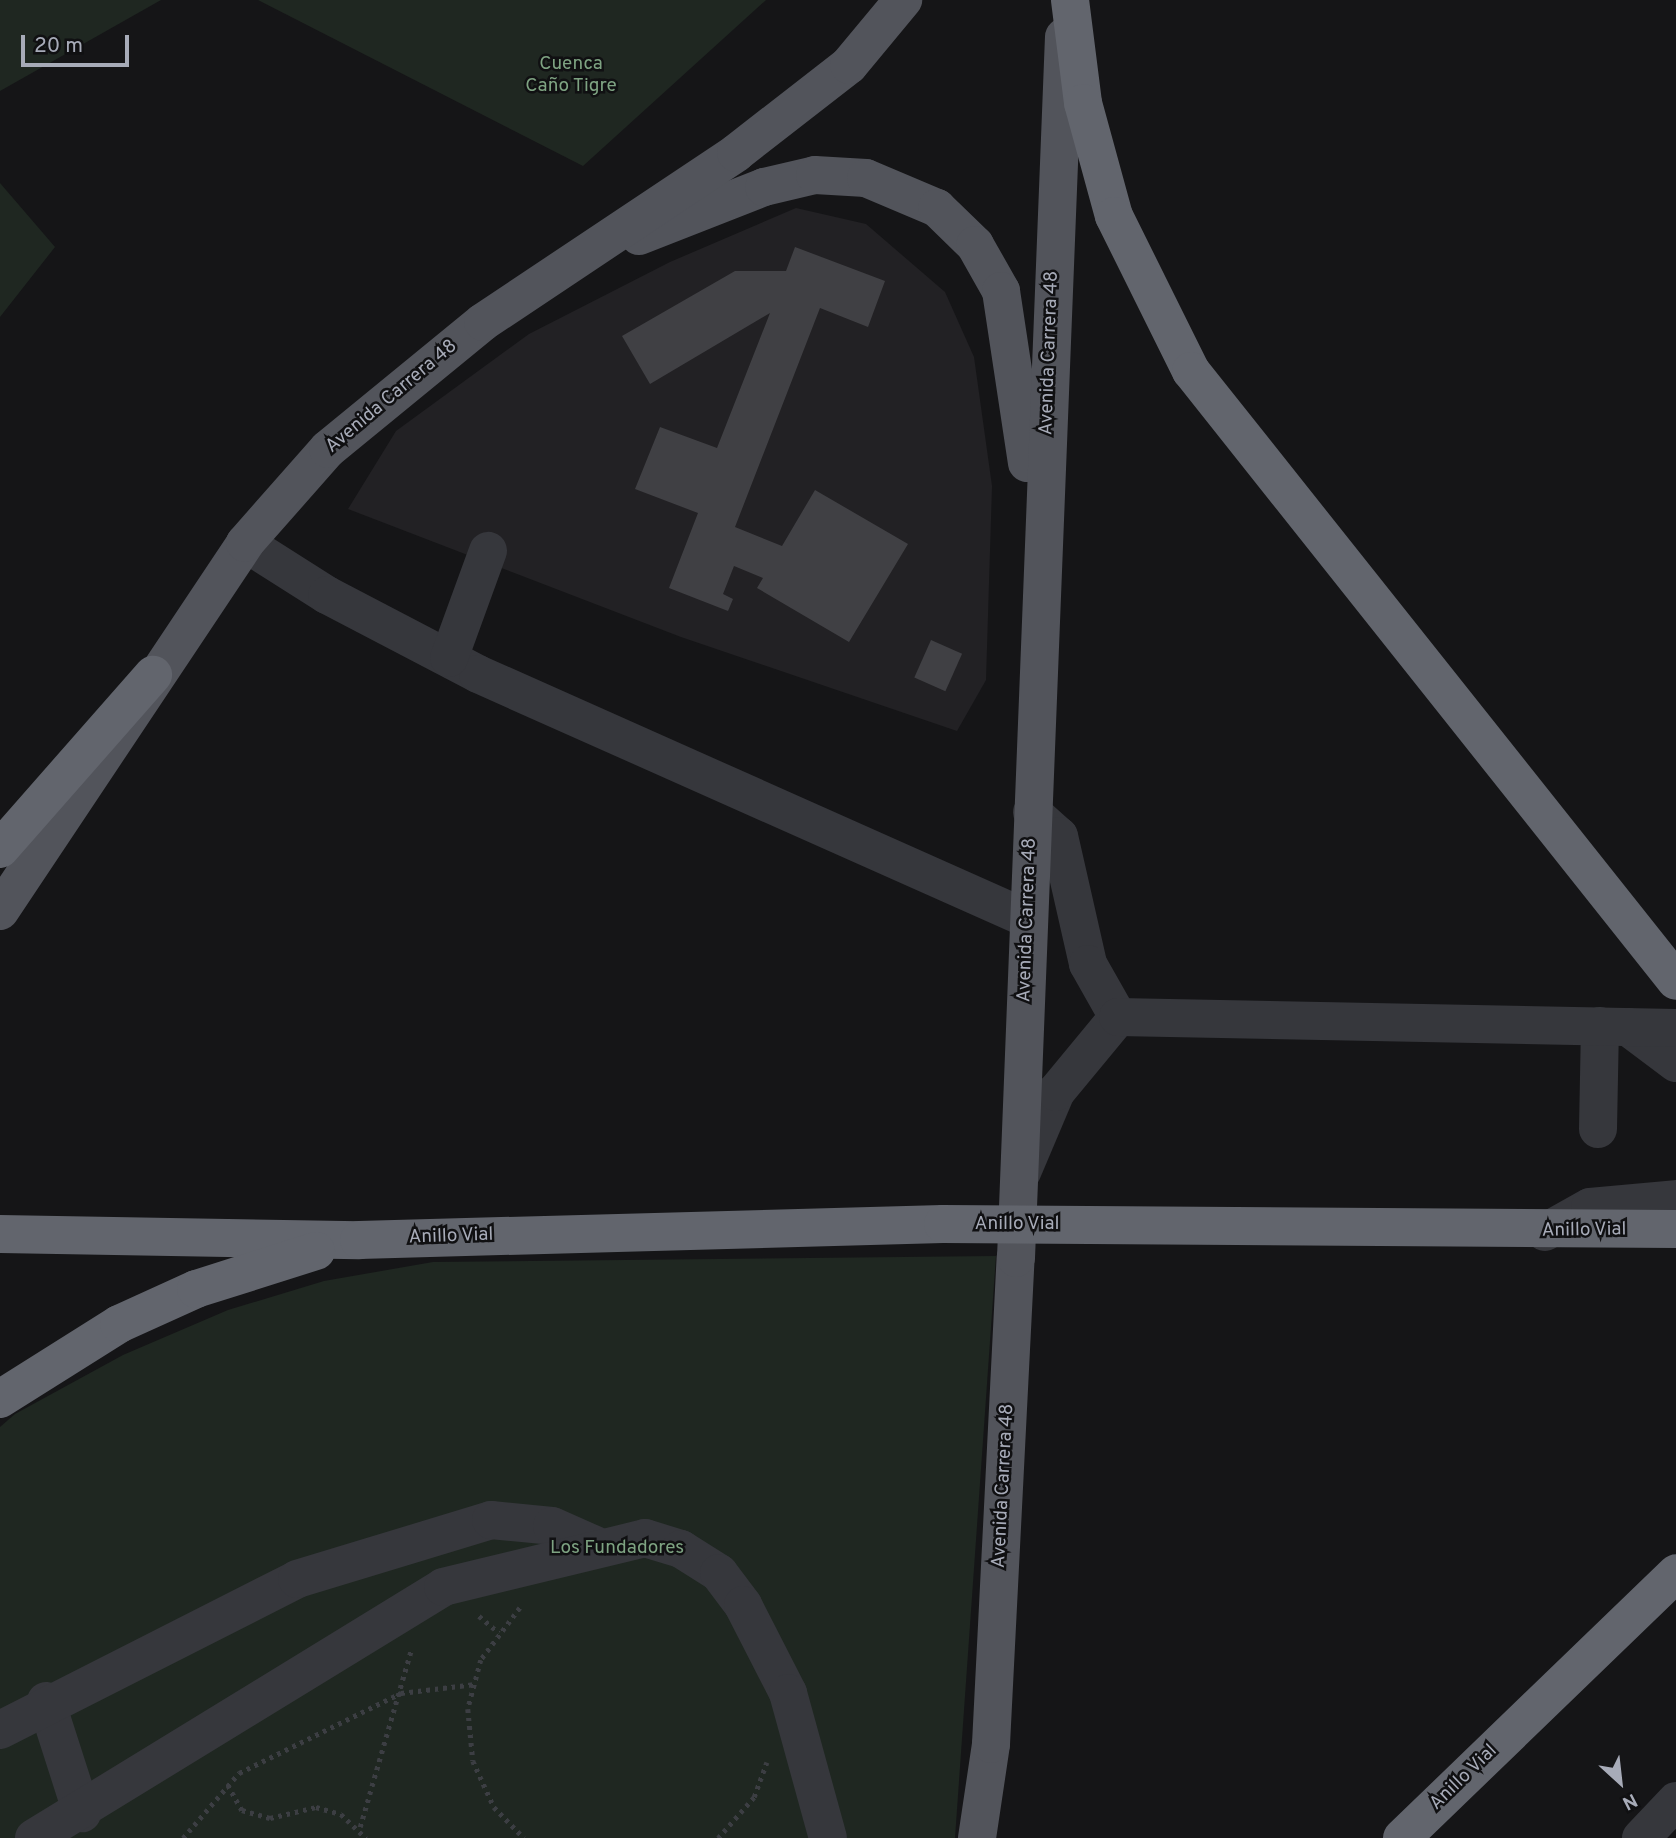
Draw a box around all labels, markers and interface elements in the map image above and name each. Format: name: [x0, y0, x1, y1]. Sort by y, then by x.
scale bar: [24, 21, 133, 65]
text: 20 m: [34, 33, 83, 60]
park label: Cuenca Caño Tigre: [525, 54, 617, 98]
street label: Avenida Carrera 48: [1036, 270, 1064, 436]
street label: Avenida Carrera 48: [322, 335, 462, 459]
street label: Avenida Carrera 48: [1014, 837, 1042, 1003]
street label: Anillo Vial: [974, 1214, 1060, 1236]
street label: Anillo Vial: [1541, 1219, 1627, 1243]
street label: Anillo Vial: [408, 1224, 494, 1250]
street label: Avenida Carrera 48: [988, 1403, 1020, 1569]
park label: Los Fundadores: [550, 1538, 684, 1560]
street label: Anillo Vial: [1425, 1740, 1503, 1816]
north arrow: [1585, 1747, 1655, 1817]
text: N: [1618, 1787, 1641, 1815]

